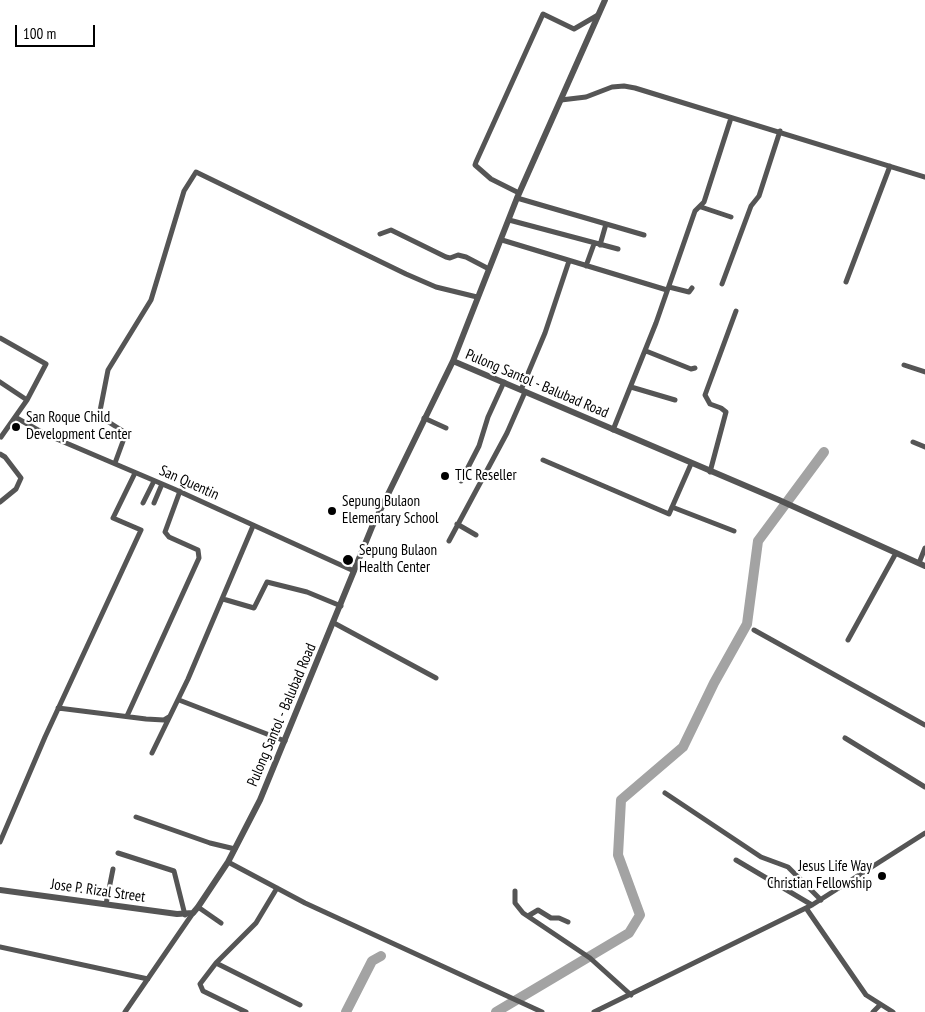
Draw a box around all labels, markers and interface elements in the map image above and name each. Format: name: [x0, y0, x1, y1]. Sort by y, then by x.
scale bar: [18, 15, 98, 47]
text: 100 m: [23, 24, 56, 43]
street label: Pulong Santol - Balubad Road: [463, 346, 611, 422]
place label: San Roque Child Development Center: [26, 409, 132, 444]
marker: San Roque Child Development Center: [10, 421, 22, 433]
street label: San Quentin: [156, 462, 222, 504]
place label: TIC Reseller: [455, 467, 517, 485]
marker: TIC Reseller: [439, 470, 451, 482]
place label: Sepung Bulaon Elementary School: [342, 493, 439, 528]
marker: Sepung Bulaon Elementary School: [326, 505, 338, 517]
place label: Sepung Bulaon Health Center: [359, 542, 437, 577]
marker: Sepung Bulaon Health Center: [341, 553, 355, 567]
street label: Pulong Santol - Balubad Road: [244, 641, 320, 789]
place label: Jesus Life Way Christian Fellowship: [767, 858, 872, 893]
marker: Jesus Life Way Christian Fellowship: [876, 870, 888, 882]
street label: Jose P. Rizal Street: [50, 875, 146, 907]

